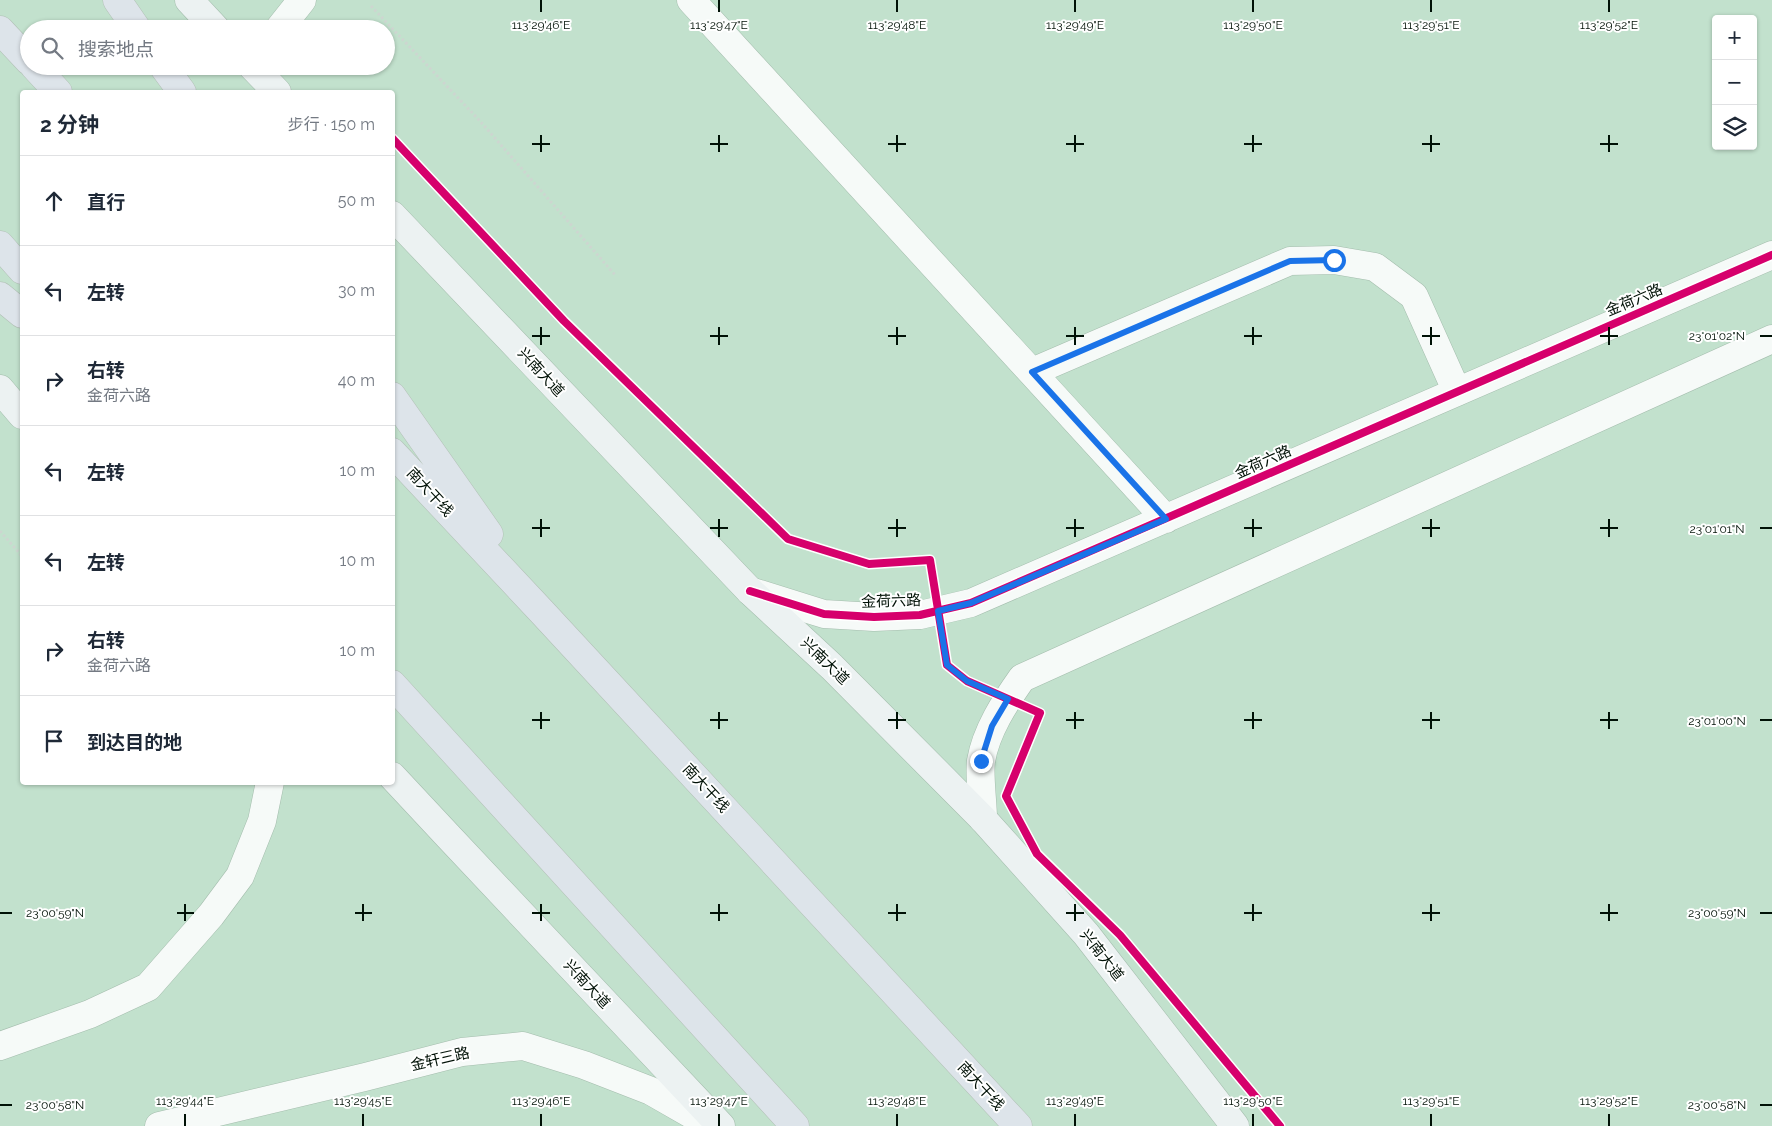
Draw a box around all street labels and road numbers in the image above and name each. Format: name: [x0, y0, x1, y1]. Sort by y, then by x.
street label: 金荷六路: [1603, 280, 1665, 320]
street label: 兴南大道: [514, 344, 568, 400]
street label: 金荷六路: [1232, 442, 1294, 482]
street label: 南大干线: [403, 464, 457, 520]
street label: 金荷六路: [861, 591, 921, 611]
street label: 兴南大道: [797, 634, 853, 688]
street label: 南大干线: [679, 760, 733, 816]
street label: 兴南大道: [1076, 926, 1128, 984]
street label: 兴南大道: [560, 956, 614, 1012]
street label: 金轩三路: [409, 1043, 471, 1075]
street label: 南大干线: [954, 1058, 1008, 1114]

